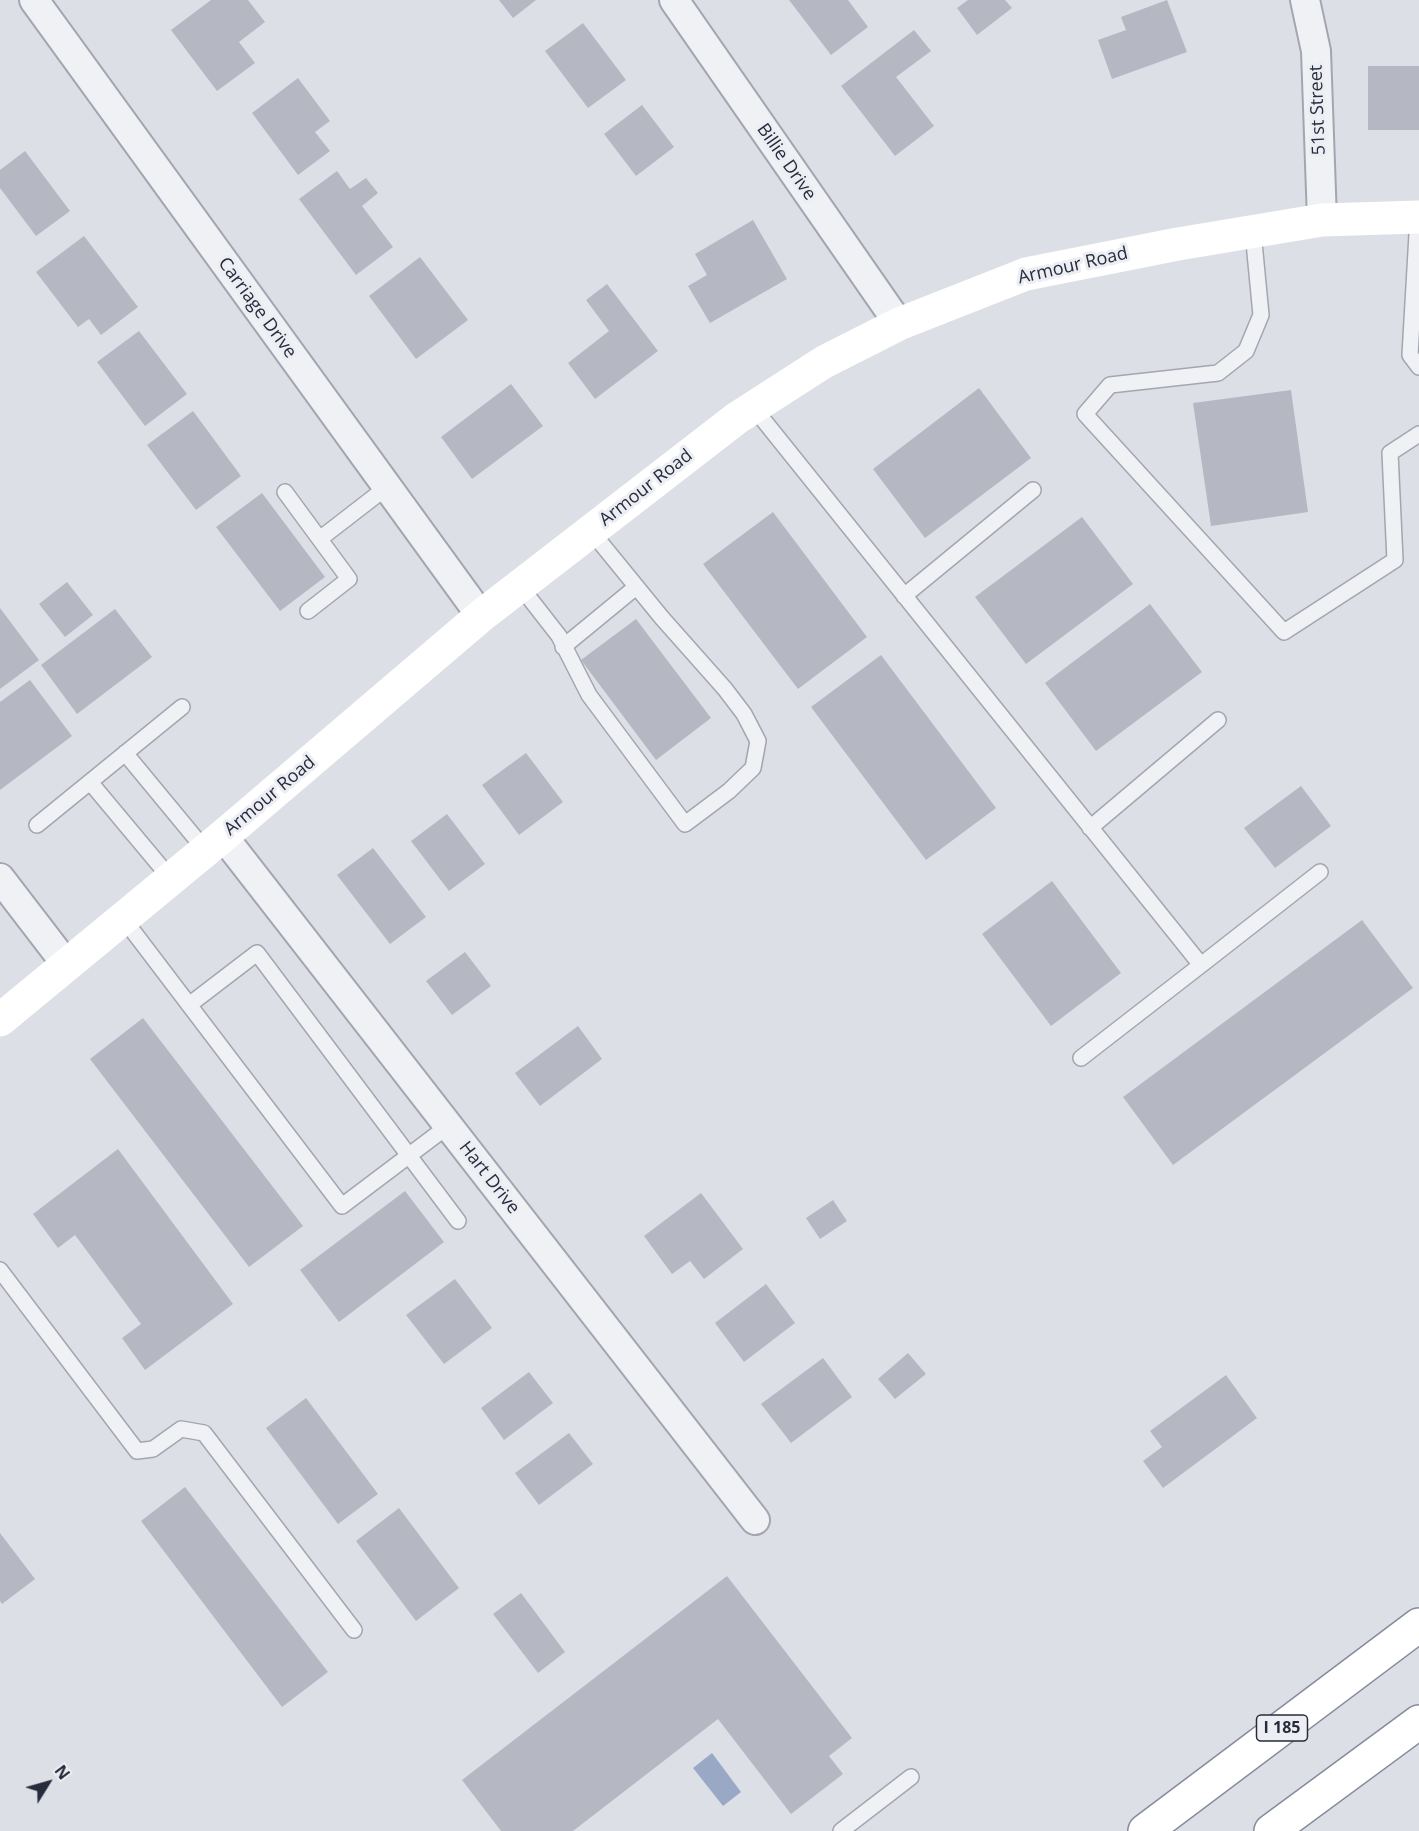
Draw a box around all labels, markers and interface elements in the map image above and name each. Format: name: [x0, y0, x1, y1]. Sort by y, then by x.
street label: 51st Street: [1306, 64, 1330, 156]
street label: Billie Drive: [752, 119, 820, 205]
street label: Armour Road: [1016, 243, 1130, 289]
street label: Carriage Drive: [213, 253, 301, 363]
street label: Armour Road: [595, 445, 697, 531]
street label: Armour Road: [220, 752, 320, 840]
street label: Hart Drive: [454, 1138, 524, 1218]
road number: I 185: [1256, 1715, 1308, 1741]
north arrow: [18, 1753, 78, 1813]
text: N: [50, 1760, 75, 1784]

